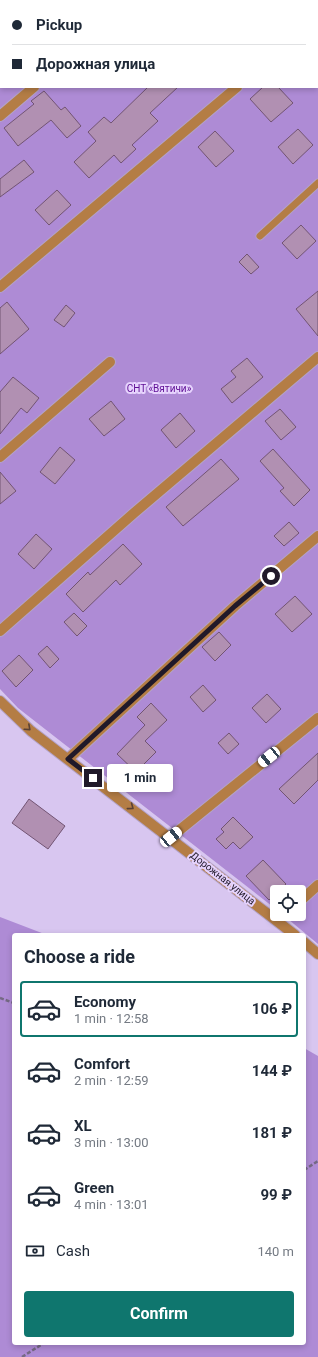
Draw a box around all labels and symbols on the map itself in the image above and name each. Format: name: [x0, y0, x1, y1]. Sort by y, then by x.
park label: СНТ «Вятичи»: [127, 383, 192, 394]
route start: [262, 567, 280, 585]
one-way arrow: [24, 723, 31, 730]
car: [256, 745, 282, 769]
callout: 1 min: [107, 764, 173, 792]
route end: [84, 769, 102, 787]
one-way arrow: [127, 802, 134, 809]
car: [158, 825, 184, 849]
street label: Дорожная улица: [189, 849, 257, 907]

